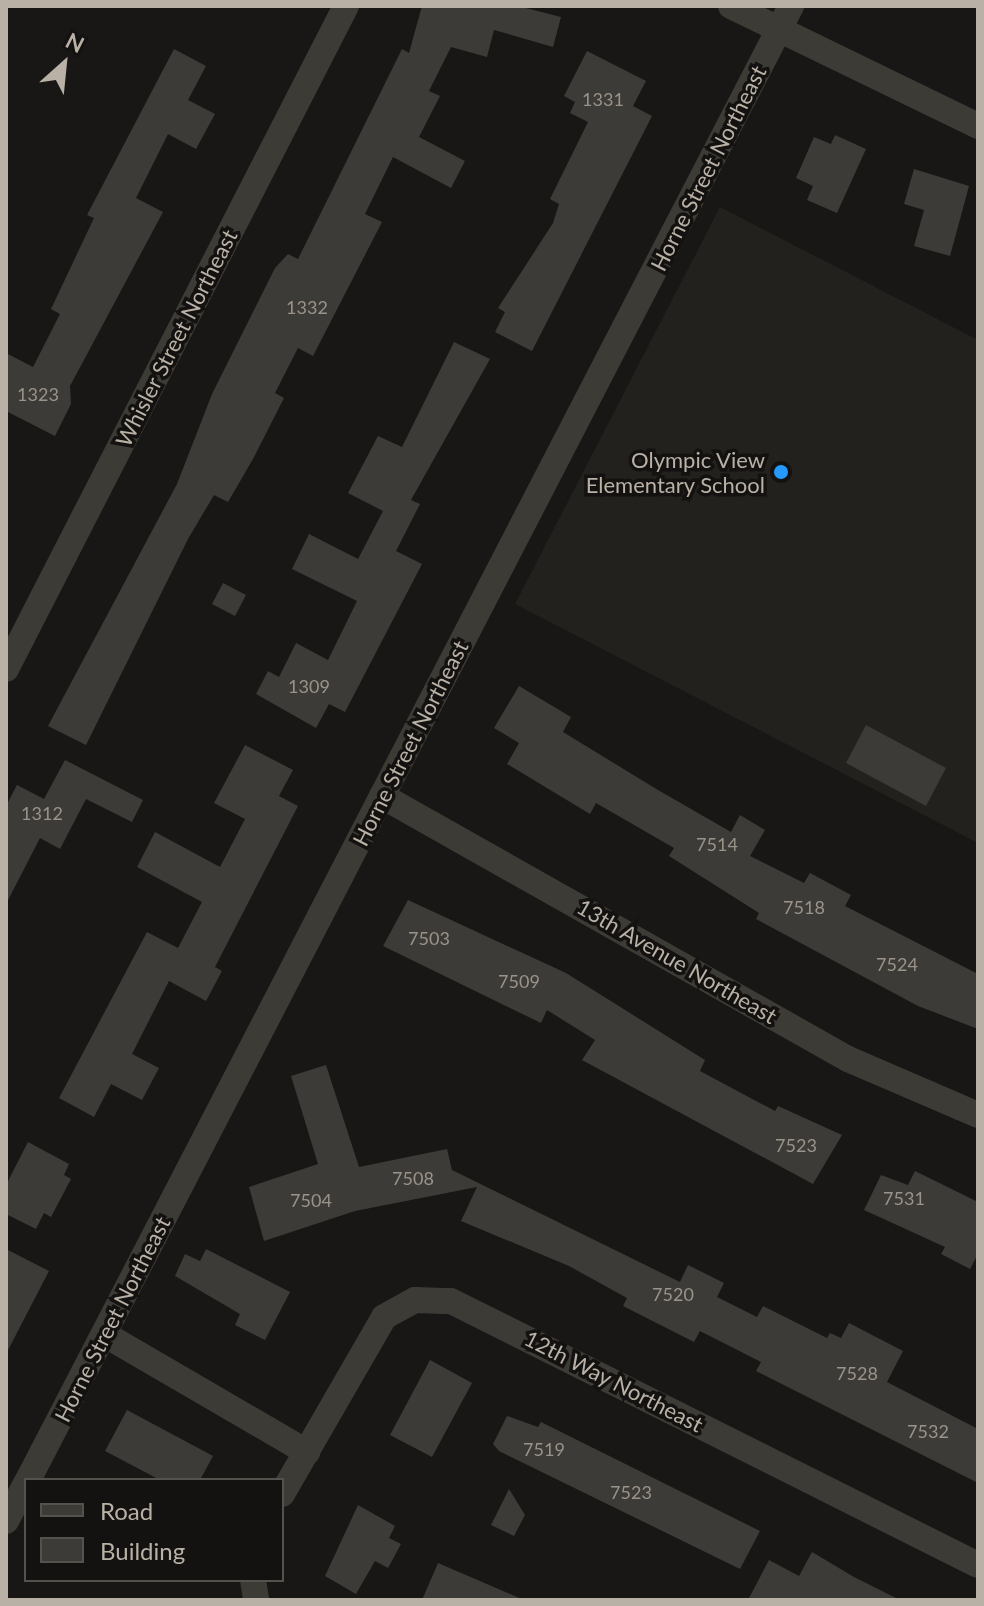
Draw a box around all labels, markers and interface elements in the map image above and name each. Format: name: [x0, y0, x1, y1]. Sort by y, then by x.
north arrow: [24, 24, 104, 104]
text: N: [61, 26, 89, 58]
street label: Horne Street Northeast: [645, 61, 771, 275]
house number: 1331: [582, 88, 624, 110]
street label: Whisler Street Northeast: [110, 225, 242, 451]
house number: 1332: [286, 296, 328, 318]
house number: 1323: [17, 383, 59, 405]
place label: Olympic View Elementary School: [585, 446, 765, 498]
marker: Olympic View Elementary School: [772, 463, 790, 481]
street label: Horne Street Northeast: [347, 636, 473, 850]
house number: 1309: [288, 675, 330, 697]
house number: 1312: [21, 802, 63, 824]
house number: 7514: [696, 833, 738, 855]
street label: 13th Avenue Northeast: [572, 893, 782, 1029]
house number: 7518: [783, 896, 825, 918]
house number: 7503: [408, 927, 450, 949]
house number: 7524: [876, 953, 918, 975]
house number: 7509: [498, 970, 540, 992]
house number: 7523: [775, 1134, 817, 1156]
house number: 7508: [392, 1167, 434, 1189]
house number: 7531: [883, 1187, 925, 1209]
house number: 7504: [290, 1189, 332, 1211]
street label: Horne Street Northeast: [49, 1212, 175, 1426]
house number: 7520: [652, 1283, 694, 1305]
street label: 12th Way Northeast: [520, 1324, 708, 1438]
house number: 7528: [836, 1362, 878, 1384]
house number: 7532: [907, 1420, 949, 1442]
house number: 7519: [523, 1438, 565, 1460]
legend: [24, 1478, 284, 1582]
house number: 7523: [610, 1481, 652, 1503]
text: Road: [100, 1496, 153, 1525]
text: Building: [100, 1536, 185, 1565]

